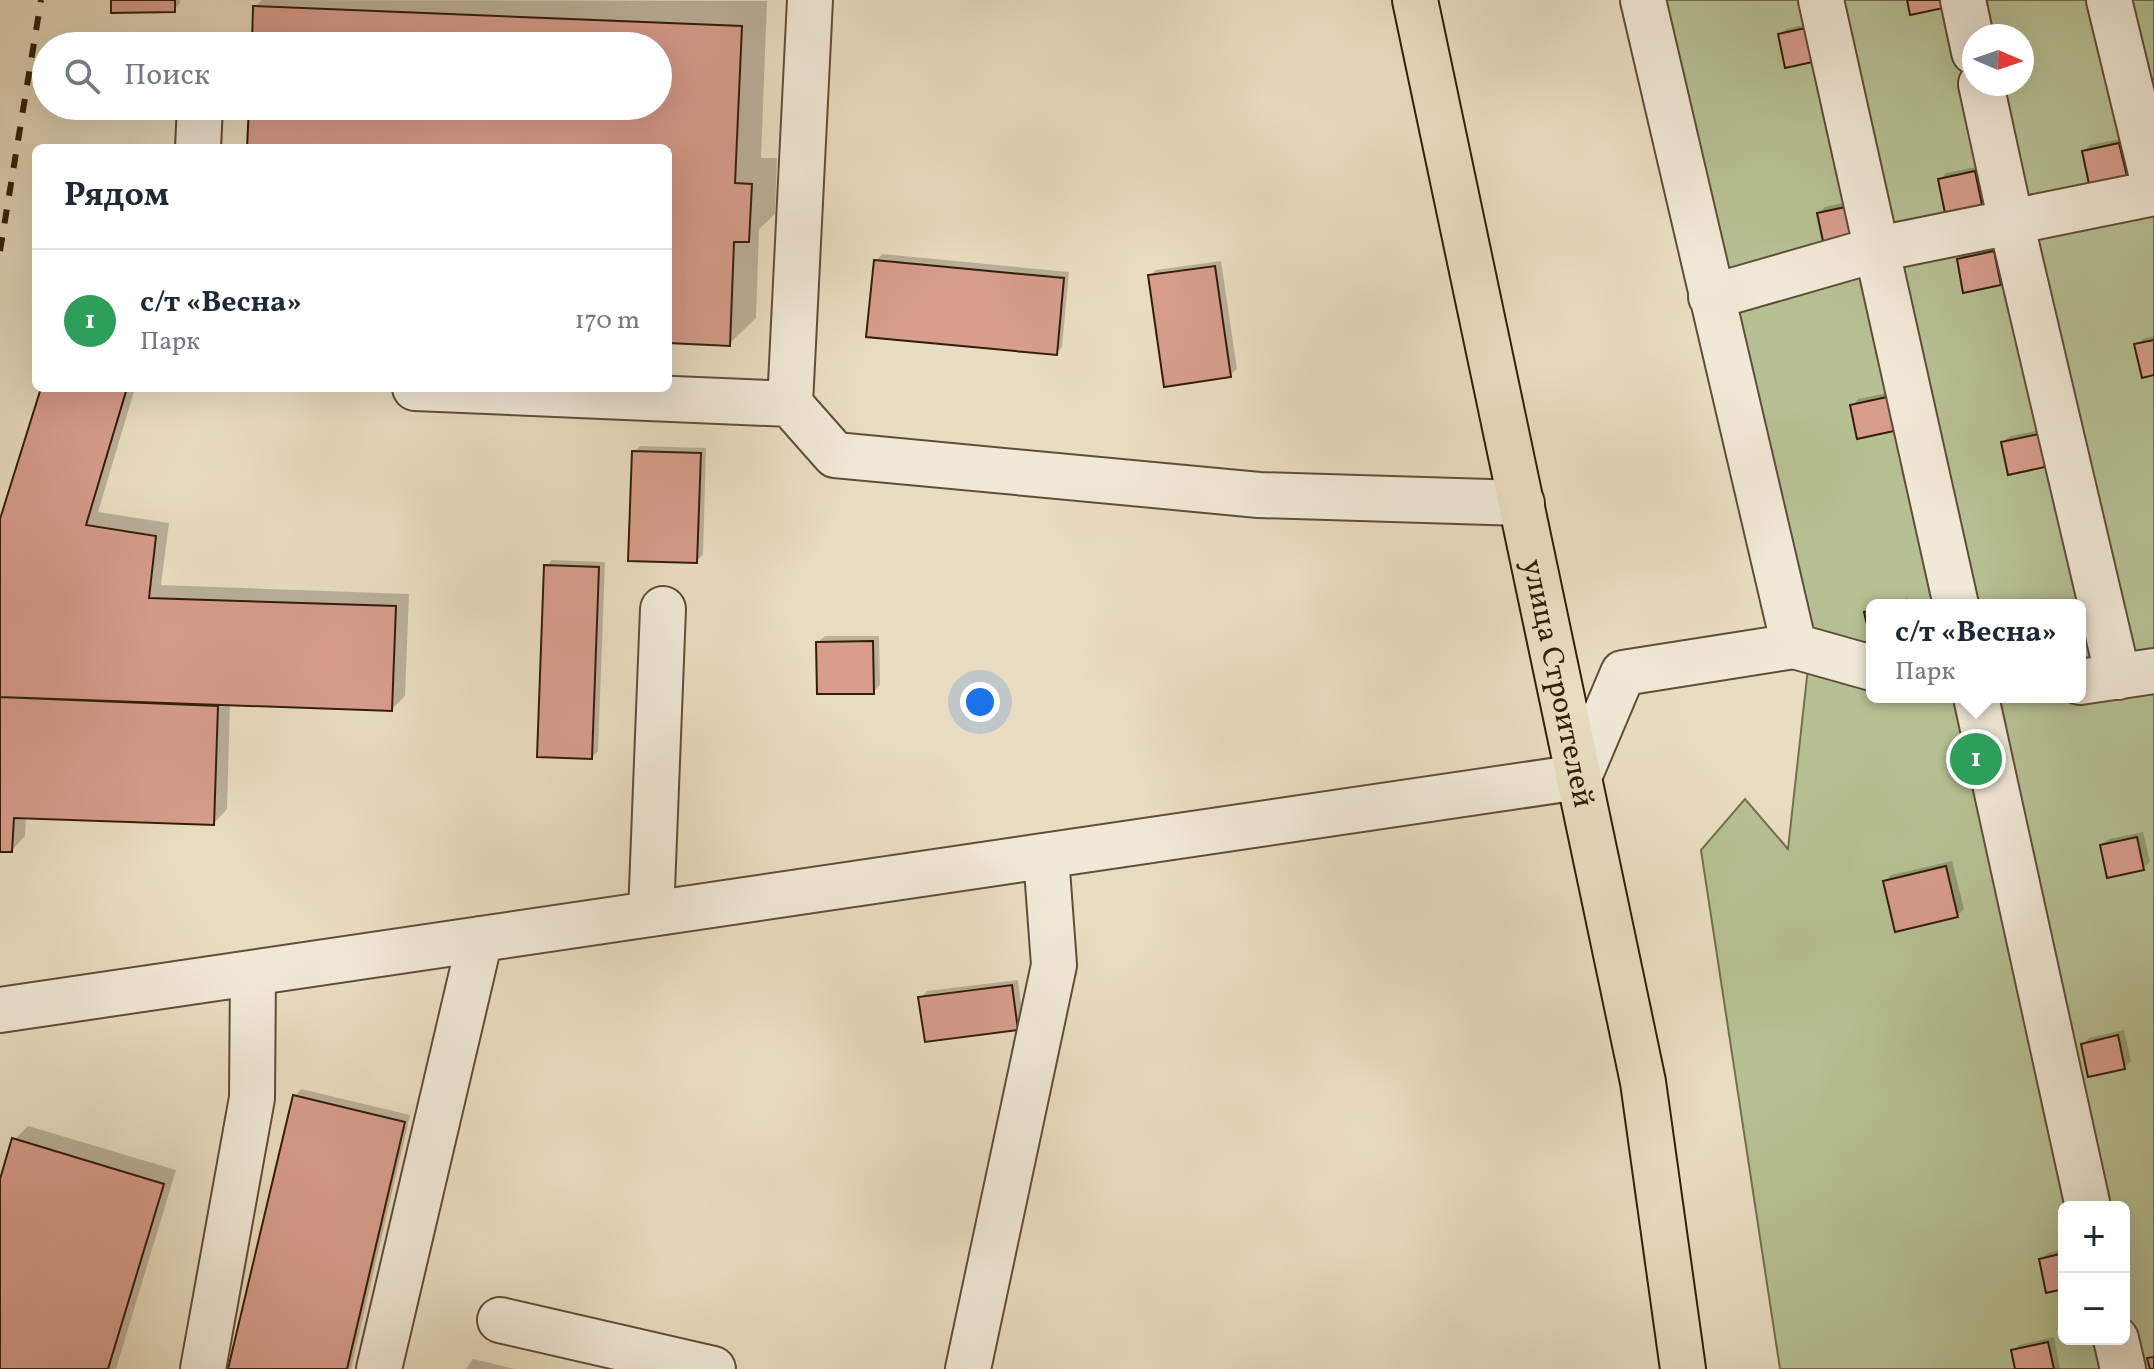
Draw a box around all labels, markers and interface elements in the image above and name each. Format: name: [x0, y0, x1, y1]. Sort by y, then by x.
north arrow: [1962, 24, 2034, 96]
search box: [32, 32, 672, 120]
icon: search: [60, 54, 104, 98]
text: Поиск: [124, 55, 210, 97]
text: Рядом: [64, 173, 169, 220]
text: с/т «Весна»: [140, 282, 302, 324]
text: 1: [85, 303, 95, 339]
text: 170 m: [575, 303, 640, 339]
text: Парк: [140, 324, 200, 360]
street label: улица Строителей: [1510, 555, 1604, 811]
popup: [1866, 599, 2086, 703]
text: с/т «Весна»: [1895, 612, 2057, 654]
text: Парк: [1895, 654, 1955, 690]
your location: [960, 682, 1000, 722]
pin: 1: [1950, 729, 2002, 789]
map controls: [2058, 1201, 2130, 1345]
button: +: [2058, 1201, 2130, 1273]
button: −: [2058, 1273, 2130, 1345]

